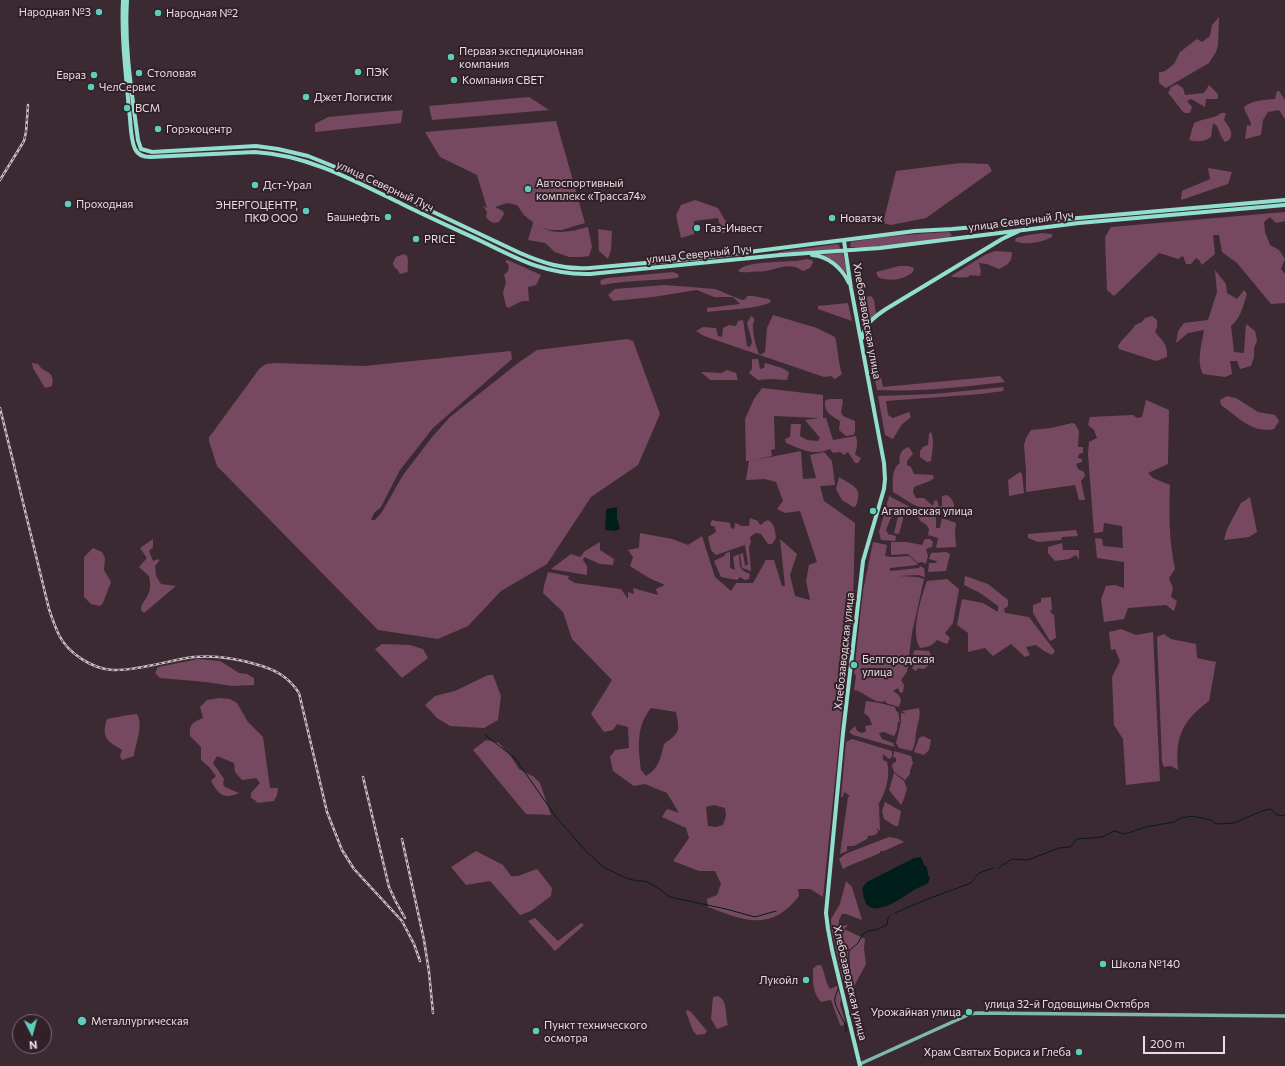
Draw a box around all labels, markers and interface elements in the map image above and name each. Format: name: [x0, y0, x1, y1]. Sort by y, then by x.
place label: Народная №3: [19, 5, 91, 19]
place label: Народная №2: [166, 6, 238, 20]
marker: Народная №3: [94, 7, 104, 17]
marker: Народная №2: [153, 8, 163, 18]
place label: Первая экспедиционная компания: [459, 44, 584, 70]
marker: Первая экспедиционная компания: [446, 52, 456, 62]
place label: ПЭК: [366, 65, 389, 79]
place label: Столовая: [147, 66, 196, 80]
marker: ПЭК: [353, 67, 363, 77]
place label: Евраз: [56, 68, 86, 82]
marker: Столовая: [134, 68, 144, 78]
marker: Евраз: [89, 70, 99, 80]
place label: Компания СВЕТ: [462, 73, 544, 87]
marker: Компания СВЕТ: [449, 75, 459, 85]
place label: ЧелСервис: [99, 80, 156, 94]
marker: ЧелСервис: [86, 82, 96, 92]
place label: Джет Логистик: [314, 90, 393, 104]
marker: Джет Логистик: [301, 92, 311, 102]
place label: ВСМ: [135, 101, 160, 115]
marker: ВСМ: [122, 103, 132, 113]
place label: Горэкоцентр: [166, 122, 232, 136]
marker: Горэкоцентр: [153, 124, 163, 134]
street label: улица Северный Луч: [334, 158, 436, 214]
place label: Автоспортивный комплекс «Трасса74»: [536, 176, 646, 202]
place label: Дст-Урал: [263, 178, 312, 192]
marker: Дст-Урал: [250, 180, 260, 190]
marker: Автоспортивный комплекс «Трасса74»: [523, 184, 533, 194]
place label: Проходная: [76, 197, 133, 211]
place label: ЭНЕРГОЦЕНТР, ПКФ ООО: [215, 198, 298, 224]
marker: Проходная: [63, 199, 73, 209]
marker: ЭНЕРГОЦЕНТР, ПКФ ООО: [301, 206, 311, 216]
street label: улица Северный Луч: [968, 208, 1074, 234]
place label: Башнефть: [327, 210, 380, 224]
place label: Новатэк: [840, 211, 883, 225]
marker: Башнефть: [383, 212, 393, 222]
marker: Новатэк: [827, 213, 837, 223]
place label: Газ-Инвест: [705, 221, 763, 235]
marker: Газ-Инвест: [692, 223, 702, 233]
place label: PRICE: [424, 232, 455, 246]
marker: PRICE: [411, 234, 421, 244]
street label: улица Северный Луч: [646, 242, 752, 266]
street label: Хлебозаводская улица: [850, 262, 884, 380]
place label: Агаповская улица: [881, 504, 973, 518]
marker: Агаповская улица: [868, 506, 878, 516]
street label: Хлебозаводская улица: [831, 592, 857, 710]
place label: Белгородская улица: [862, 652, 935, 678]
marker: Белгородская улица: [849, 660, 859, 670]
street label: Хлебозаводская улица: [830, 924, 870, 1042]
place label: Школа №140: [1111, 957, 1180, 971]
marker: Школа №140: [1098, 959, 1108, 969]
place label: Лукойл: [759, 973, 798, 987]
marker: Лукойл: [801, 975, 811, 985]
street label: улица 32-й Годовщины Октября: [985, 997, 1149, 1011]
place label: Урожайная улица: [871, 1005, 961, 1019]
marker: Урожайная улица: [964, 1007, 974, 1017]
north arrow: [12, 1014, 52, 1054]
place label: Металлургическая: [91, 1014, 189, 1028]
marker: Металлургическая: [76, 1015, 88, 1027]
place label: Пункт технического осмотра: [544, 1018, 647, 1044]
marker: Пункт технического осмотра: [531, 1026, 541, 1036]
scale bar: [1145, 1028, 1227, 1054]
text: 200 m: [1150, 1036, 1185, 1050]
text: N: [28, 1039, 38, 1052]
place label: Храм Святых Бориса и Глеба: [924, 1045, 1071, 1059]
marker: Храм Святых Бориса и Глеба: [1074, 1047, 1084, 1057]

